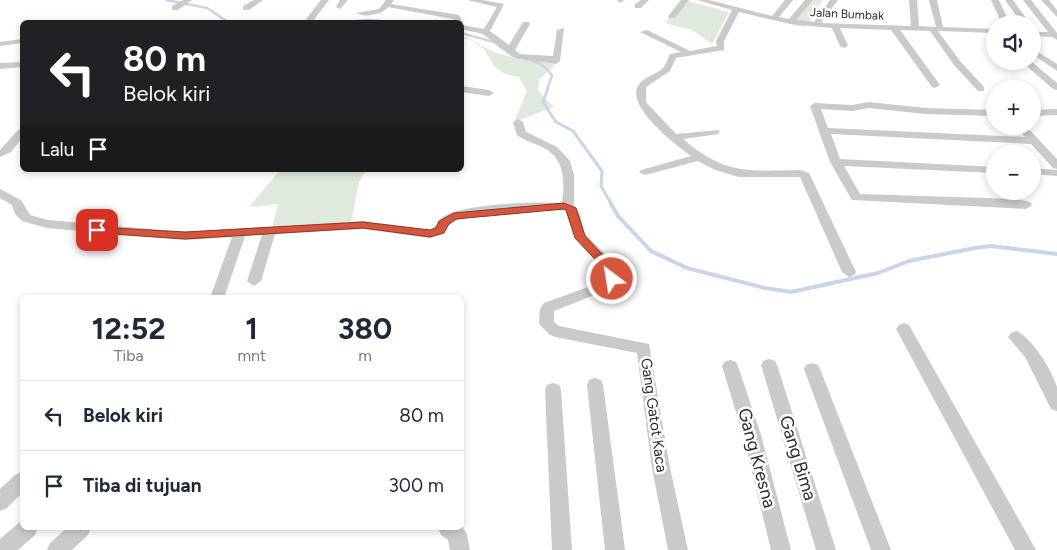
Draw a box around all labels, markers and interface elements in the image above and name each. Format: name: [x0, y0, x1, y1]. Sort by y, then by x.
street label: Jalan Bumbak: [810, 5, 884, 23]
map controls: [986, 15, 1041, 200]
button: sound: [986, 15, 1041, 70]
text: 80 m: [123, 38, 206, 80]
icon: left: [40, 40, 105, 105]
text: Belok kiri: [123, 80, 210, 107]
button: +: [986, 80, 1041, 135]
icon: arrive: [84, 135, 112, 163]
text: Lalu: [40, 138, 74, 161]
button: −: [986, 145, 1041, 200]
pin: [76, 209, 118, 251]
icon: arrive: [83, 216, 111, 244]
position arrow: [585, 252, 637, 304]
text: 12:52: [92, 310, 166, 347]
text: 1: [245, 310, 258, 347]
text: 380: [338, 310, 392, 347]
text: Tiba: [114, 346, 144, 365]
text: mnt: [237, 346, 266, 365]
text: m: [358, 346, 372, 365]
street label: Gang Gatot Kaca: [637, 357, 671, 473]
icon: left: [40, 402, 68, 430]
text: Belok kiri: [83, 404, 163, 427]
text: 80 m: [399, 404, 444, 427]
street label: Gang Kresna: [733, 406, 781, 510]
street label: Gang Bima: [775, 413, 821, 503]
icon: arrive: [40, 472, 68, 500]
text: Tiba di tujuan: [83, 474, 202, 497]
text: 300 m: [388, 474, 444, 497]

